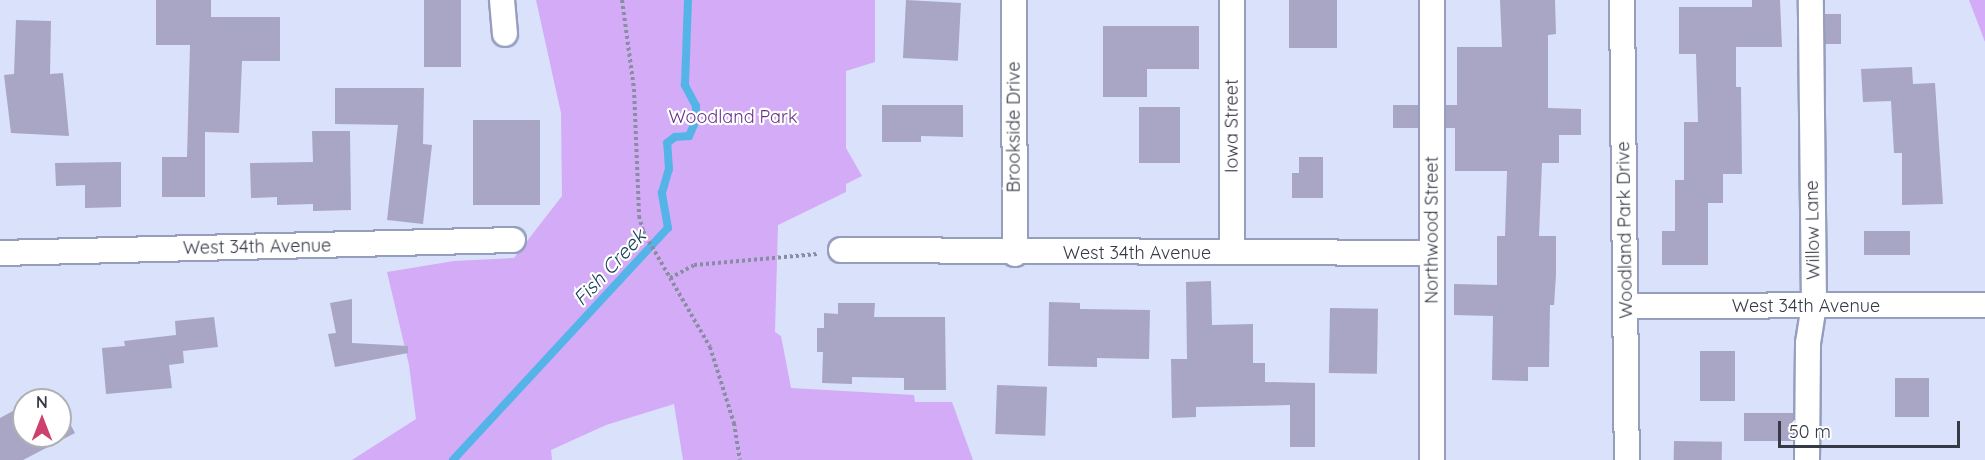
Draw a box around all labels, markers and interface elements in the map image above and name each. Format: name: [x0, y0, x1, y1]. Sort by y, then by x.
street label: Brookside Drive: [1003, 61, 1025, 193]
street label: Iowa Street: [1221, 79, 1243, 173]
park label: Woodland Park: [668, 106, 798, 128]
street label: Woodland Park Drive: [1613, 141, 1637, 319]
street label: Northwood Street: [1421, 156, 1443, 304]
street label: Willow Lane: [1801, 180, 1825, 280]
water label: Fish Creek: [568, 224, 650, 310]
street label: West 34th Avenue: [183, 235, 331, 259]
street label: West 34th Avenue: [1063, 242, 1211, 264]
street label: West 34th Avenue: [1732, 295, 1880, 317]
north arrow: [12, 388, 72, 448]
text: N: [36, 392, 48, 412]
scale bar: [1781, 409, 1962, 447]
text: 50 m: [1789, 420, 1831, 443]

